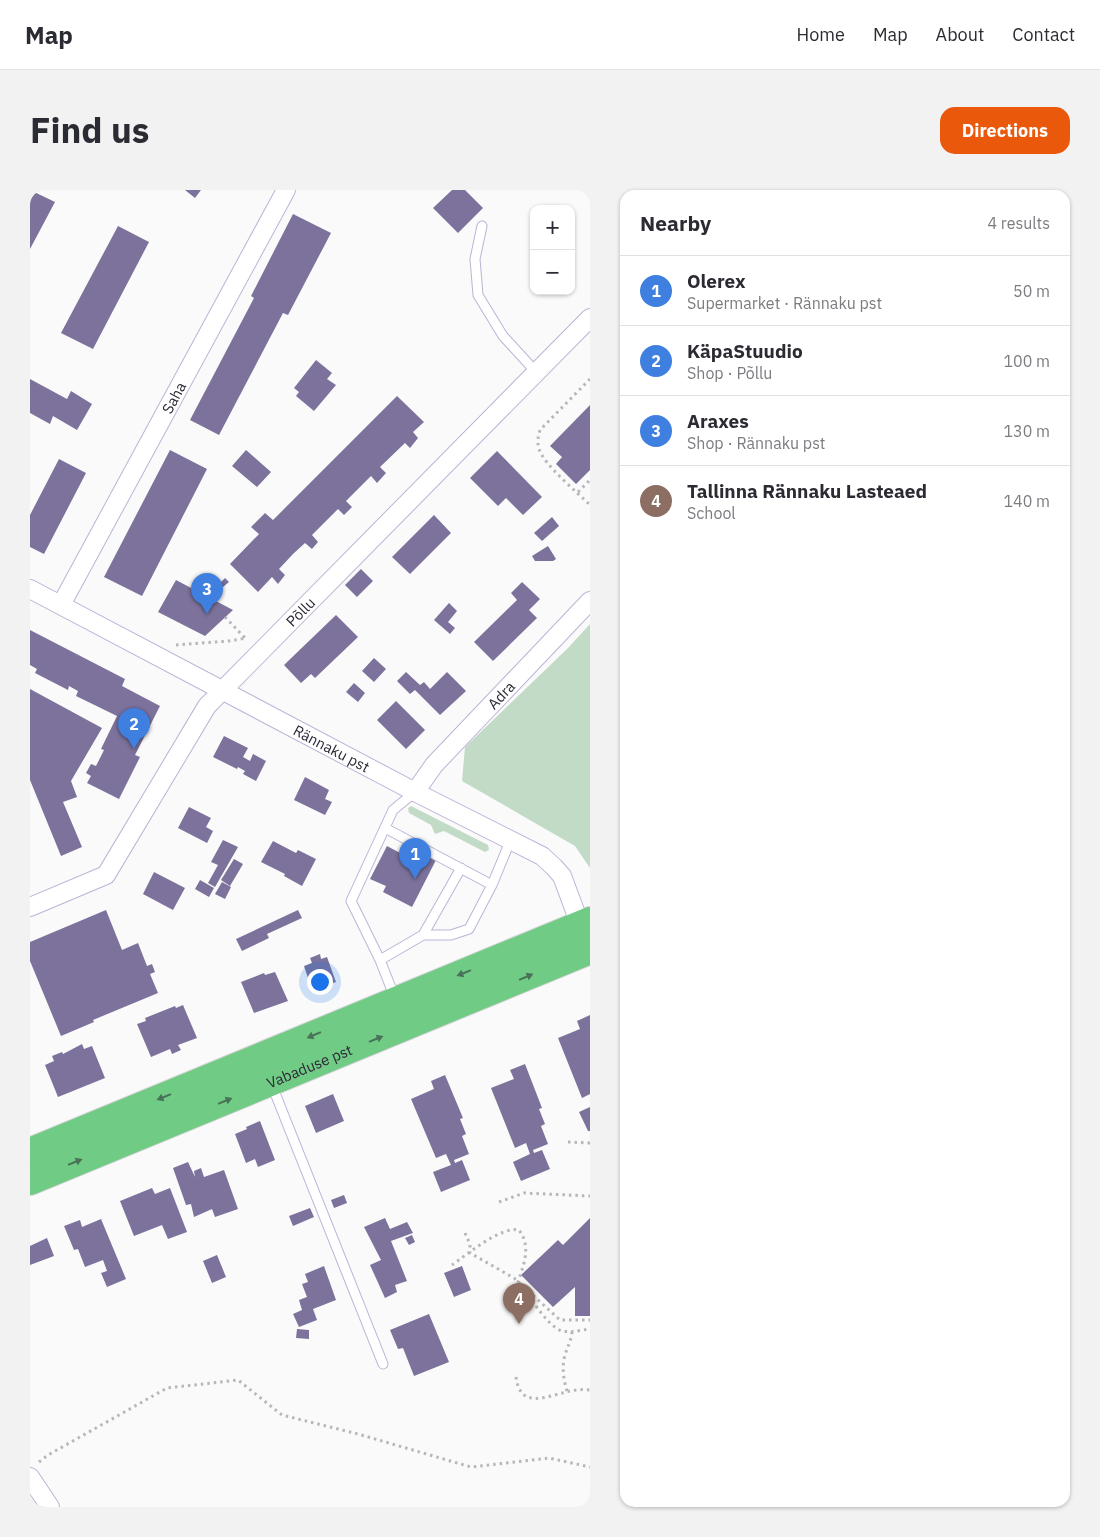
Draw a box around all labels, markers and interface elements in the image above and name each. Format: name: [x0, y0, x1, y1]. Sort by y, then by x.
text: Map: [25, 19, 73, 51]
text: Home: [797, 23, 845, 46]
text: Map: [873, 23, 908, 46]
text: About: [936, 23, 984, 46]
text: Contact: [1012, 23, 1075, 46]
text: Find us: [30, 107, 149, 153]
button: Directions: [940, 107, 1070, 154]
map controls: [530, 205, 575, 295]
button: +: [530, 205, 575, 250]
text: Nearby: [640, 209, 711, 237]
text: 4 results: [987, 213, 1050, 233]
button: −: [530, 250, 575, 295]
text: Olerex: [687, 269, 746, 293]
text: 1: [651, 281, 661, 301]
text: 50 m: [1013, 281, 1050, 301]
text: Supermarket · Rännaku pst: [687, 293, 882, 313]
text: KäpaStuudio: [687, 339, 803, 363]
text: 2: [651, 351, 661, 371]
text: 100 m: [1003, 351, 1050, 371]
text: Shop · Põllu: [687, 363, 772, 383]
street label: Saha: [157, 378, 190, 417]
text: Araxes: [687, 409, 749, 433]
text: 3: [651, 421, 661, 441]
text: 130 m: [1003, 421, 1050, 441]
text: Shop · Rännaku pst: [687, 433, 825, 453]
text: Tallinna Rännaku Lasteaed: [687, 479, 927, 503]
text: 4: [651, 491, 661, 511]
text: 140 m: [1003, 491, 1050, 511]
text: School: [687, 503, 736, 523]
pin: 3: [191, 573, 223, 614]
street label: Põllu: [282, 593, 319, 630]
street label: Adra: [483, 677, 519, 713]
pin: 2: [118, 708, 150, 749]
street label: Rännaku pst: [290, 720, 373, 776]
pin: 1: [399, 838, 431, 879]
your location: [307, 969, 333, 995]
one-way arrow: [456, 969, 471, 977]
one-way arrow: [519, 972, 533, 980]
one-way arrow: [307, 1032, 321, 1040]
one-way arrow: [369, 1034, 383, 1042]
street label: Vabaduse pst: [264, 1040, 355, 1092]
one-way arrow: [156, 1093, 171, 1101]
one-way arrow: [218, 1096, 232, 1104]
one-way arrow: [68, 1158, 82, 1166]
pin: 4: [503, 1283, 535, 1324]

